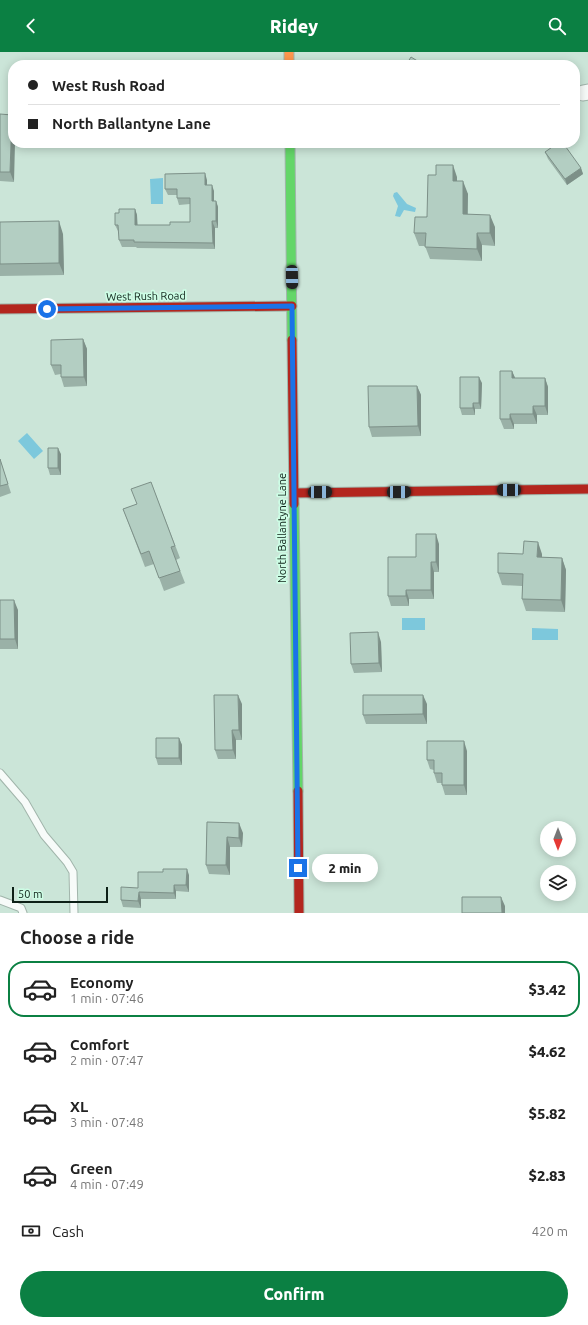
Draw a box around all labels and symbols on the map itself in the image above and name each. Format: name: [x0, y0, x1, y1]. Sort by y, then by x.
car: [286, 265, 298, 289]
street label: West Rush Road: [106, 289, 186, 303]
route start: [38, 300, 56, 318]
street label: North Ballantyne Lane: [276, 473, 288, 583]
car: [497, 484, 521, 496]
car: [308, 486, 332, 498]
car: [387, 486, 411, 498]
north arrow: [540, 821, 576, 857]
callout: 2 min: [312, 854, 378, 882]
route end: [289, 859, 307, 877]
scale bar: [12, 885, 108, 904]

